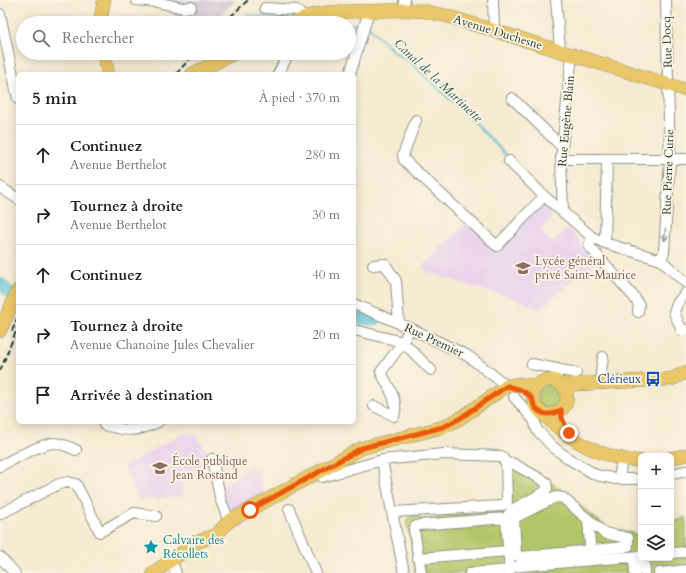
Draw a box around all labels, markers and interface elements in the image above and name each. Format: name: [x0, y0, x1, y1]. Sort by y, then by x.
street label: Avenue Duchesne: [452, 11, 544, 53]
street label: Rue Docq: [658, 15, 676, 68]
search box: [16, 16, 356, 60]
icon: search: [30, 27, 52, 49]
text: Rechercher: [62, 28, 134, 48]
water label: Canal de la Martinette: [390, 35, 487, 127]
street label: Rue Eugène Blain: [554, 74, 578, 167]
text: 5 min: [32, 87, 77, 110]
text: À pied · 370 m: [259, 89, 340, 107]
street label: Rue Pierre Curie: [659, 129, 677, 215]
text: Continuez: [70, 136, 142, 156]
icon: ahead: [32, 144, 54, 166]
text: 280 m: [306, 146, 340, 164]
text: Avenue Berthelot: [70, 156, 167, 174]
text: Tournez à droite: [70, 196, 183, 216]
icon: right: [32, 204, 54, 226]
text: 30 m: [312, 206, 340, 224]
text: Avenue Berthelot: [70, 216, 167, 234]
one-way arrow: [661, 228, 668, 241]
place label: Lycée général privé Saint-Maurice: [535, 253, 636, 283]
school or university icon: Lycée général privé Saint-Maurice: [514, 259, 532, 277]
icon: ahead: [32, 264, 54, 286]
text: Continuez: [70, 265, 142, 285]
text: 40 m: [312, 266, 340, 284]
text: Tournez à droite: [70, 316, 183, 336]
street label: Rue Premier: [402, 319, 467, 361]
icon: right: [32, 324, 54, 346]
text: 20 m: [312, 326, 340, 344]
text: Avenue Chanoine Jules Chevalier: [70, 336, 255, 354]
bus stop icon: Clérieux: [644, 370, 662, 388]
place label: Clérieux: [598, 371, 641, 387]
icon: arrive: [32, 384, 54, 406]
text: Arrivée à destination: [70, 385, 213, 405]
route end: [560, 424, 578, 442]
place label: École publique Jean Rostand: [170, 452, 247, 483]
map controls: [638, 453, 674, 561]
button: +: [638, 453, 674, 489]
school or university icon: École publique Jean Rostand: [151, 459, 169, 477]
button: −: [638, 489, 674, 525]
route start: [241, 501, 259, 519]
button: layers: [638, 525, 674, 561]
place label: Calvaire des Récollets: [163, 532, 224, 562]
place icon: Calvaire des Récollets: [142, 538, 160, 556]

